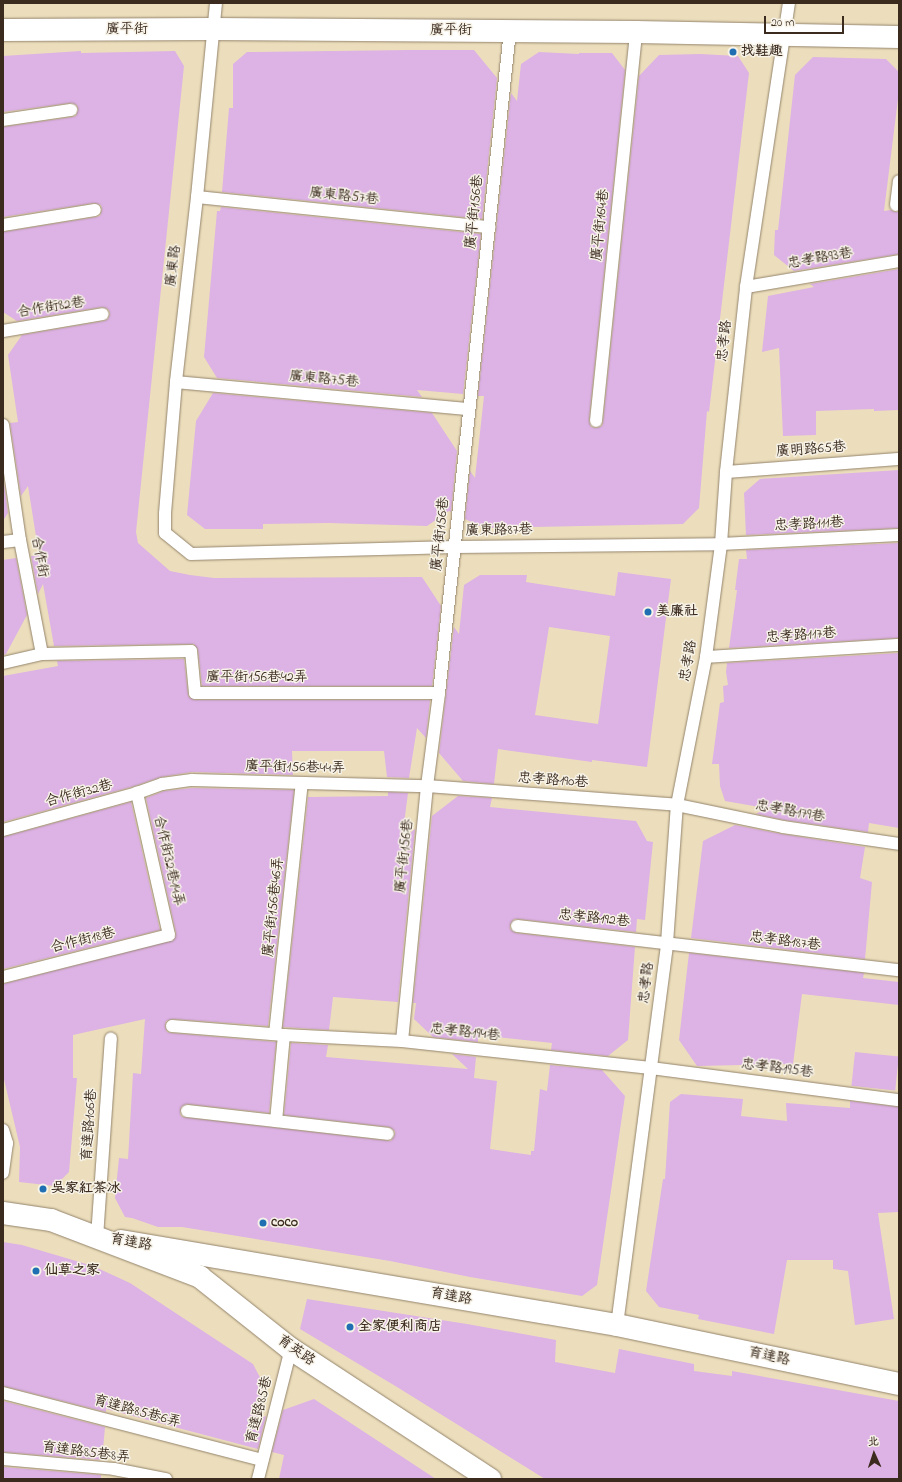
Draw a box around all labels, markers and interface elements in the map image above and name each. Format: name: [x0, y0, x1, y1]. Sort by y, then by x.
scale bar: [766, 8, 846, 34]
text: 20 m: [771, 14, 794, 32]
street label: 廣平街: [106, 22, 148, 38]
street label: 廣平街: [430, 23, 472, 39]
place label: 找鞋趣: [741, 44, 783, 60]
marker: 找鞋趣: [728, 47, 738, 57]
street label: 廣平街156巷: [463, 174, 487, 250]
street label: 廣東路57巷: [308, 185, 380, 209]
street label: 廣平街164巷: [589, 188, 613, 262]
street label: 廣東路: [163, 244, 185, 288]
street label: 忠孝路93巷: [786, 245, 854, 273]
street label: 合作街82巷: [16, 294, 86, 322]
street label: 忠孝路: [714, 319, 736, 363]
street label: 廣東路75巷: [289, 369, 359, 391]
street label: 廣明路65巷: [775, 439, 847, 461]
street label: 廣平街156巷: [429, 496, 453, 572]
street label: 忠孝路111巷: [774, 515, 844, 535]
street label: 廣東路87巷: [465, 522, 533, 540]
street label: 合作街: [27, 535, 51, 579]
place label: 美廉社: [656, 604, 698, 620]
marker: 美廉社: [643, 607, 653, 617]
street label: 忠孝路117巷: [765, 625, 837, 647]
street label: 忠孝路: [677, 639, 701, 683]
street label: 廣平街156巷42弄: [206, 670, 308, 686]
street label: 廣平街156巷44弄: [245, 759, 345, 777]
street label: 忠孝路190巷: [517, 770, 589, 792]
street label: 合作街32巷: [44, 777, 114, 811]
street label: 忠孝路179巷: [754, 798, 826, 826]
street label: 合作街32巷14弄: [149, 814, 187, 908]
street label: 廣平街156巷: [393, 818, 417, 894]
street label: 廣平街156巷46弄: [260, 856, 288, 958]
street label: 忠孝路192巷: [558, 907, 630, 931]
street label: 合作街18巷: [49, 925, 117, 957]
street label: 忠孝路187巷: [749, 929, 821, 955]
street label: 忠孝路: [636, 961, 658, 1005]
street label: 忠孝路194巷: [429, 1021, 501, 1045]
street label: 忠孝路195巷: [740, 1056, 814, 1082]
street label: 育達路106巷: [79, 1088, 101, 1162]
place label: 吳家紅茶冰: [51, 1181, 121, 1197]
marker: 吳家紅茶冰: [38, 1184, 48, 1194]
place label: coco: [271, 1215, 298, 1231]
marker: coco: [258, 1218, 268, 1228]
street label: 育達路: [109, 1231, 153, 1255]
place label: 仙草之家: [44, 1263, 100, 1279]
marker: 仙草之家: [31, 1266, 41, 1276]
street label: 育達路: [429, 1285, 473, 1309]
place label: 全家便利商店: [358, 1319, 442, 1335]
marker: 全家便利商店: [345, 1322, 355, 1332]
street label: 育英路: [274, 1332, 318, 1370]
street label: 育達路: [747, 1344, 791, 1370]
street label: 育達路85巷: [243, 1374, 277, 1446]
street label: 育達路85巷6弄: [92, 1392, 182, 1432]
north arrow: [854, 1434, 894, 1474]
text: 北: [867, 1434, 879, 1450]
street label: 育達路85巷8弄: [41, 1439, 131, 1467]

